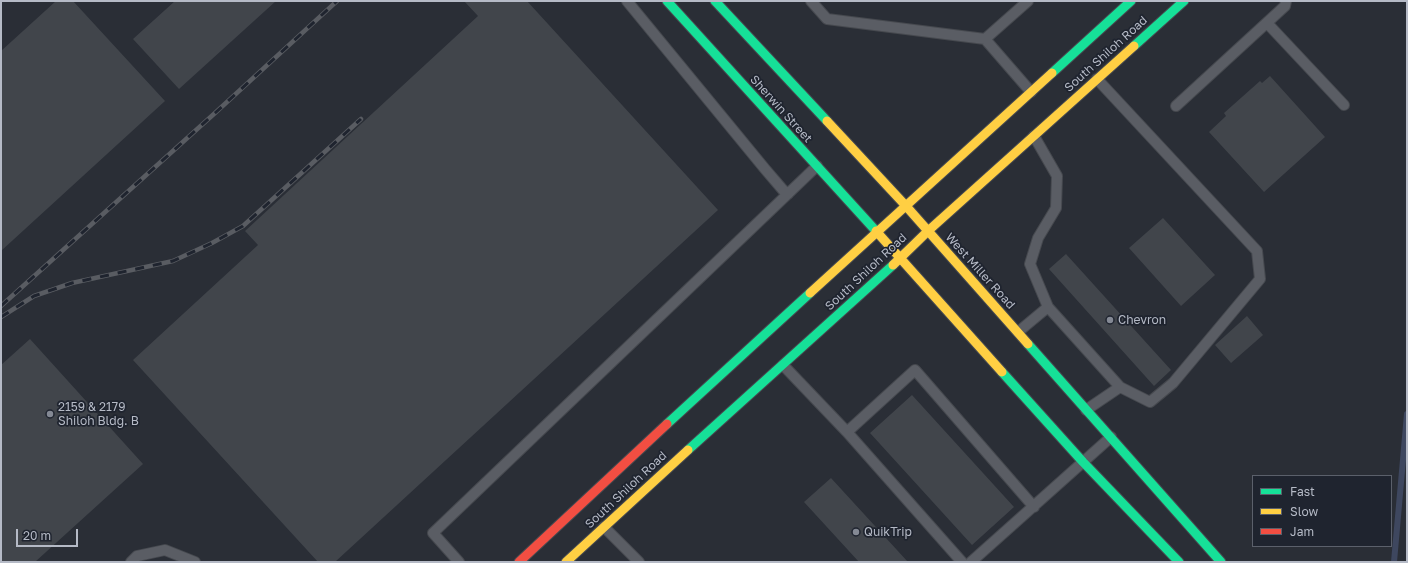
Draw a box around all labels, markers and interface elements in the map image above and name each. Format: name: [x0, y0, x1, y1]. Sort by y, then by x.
street label: South Shiloh Road: [1062, 13, 1150, 95]
street label: Sherwin Street: [747, 72, 815, 146]
street label: South Shiloh Road: [822, 230, 910, 314]
street label: West Miller Road: [942, 230, 1018, 312]
place label: Chevron: [1118, 313, 1166, 327]
marker: Chevron: [1105, 315, 1115, 325]
place label: 2159 & 2179 Shiloh Bldg. B: [58, 400, 139, 428]
marker: 2159 & 2179 Shiloh Bldg. B: [45, 409, 55, 419]
street label: South Shiloh Road: [582, 448, 670, 532]
legend: [1252, 475, 1392, 547]
text: Fast: [1290, 484, 1315, 499]
text: Slow: [1290, 504, 1318, 519]
scale bar: [18, 521, 80, 547]
text: Jam: [1290, 524, 1314, 539]
place label: QuikTrip: [864, 525, 912, 539]
marker: QuikTrip: [851, 527, 861, 537]
text: 20 m: [23, 528, 51, 543]

